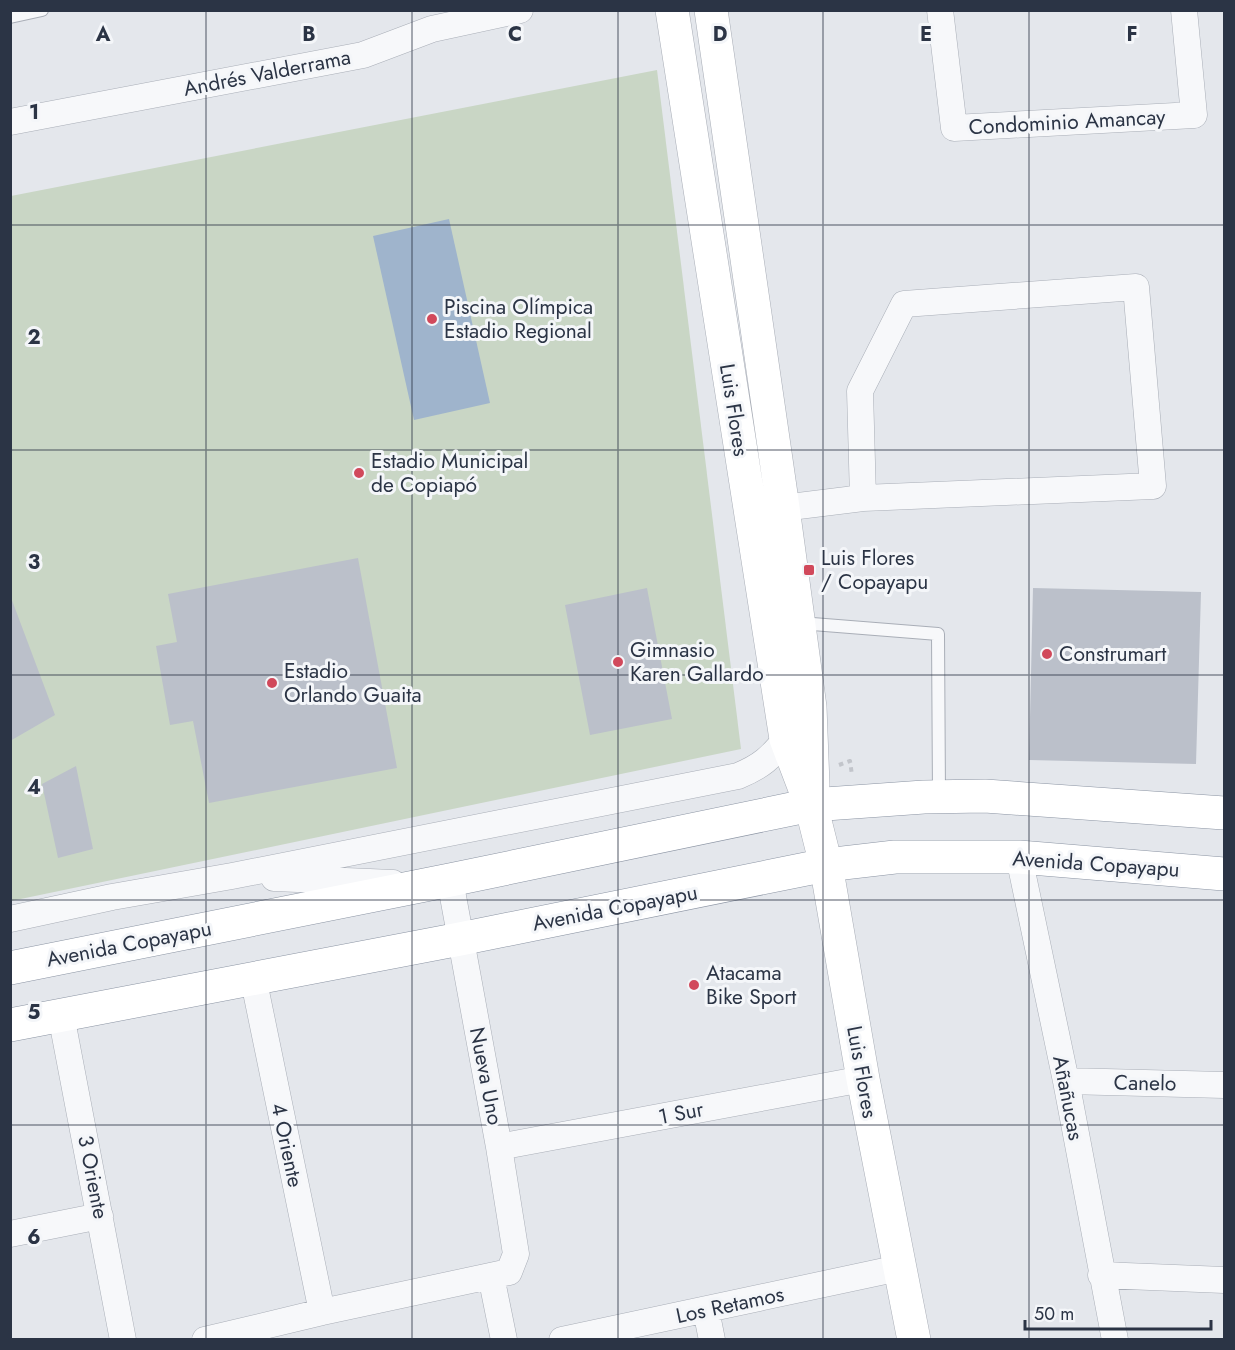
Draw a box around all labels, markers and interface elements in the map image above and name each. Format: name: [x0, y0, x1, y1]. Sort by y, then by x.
text: A: [95, 20, 111, 49]
text: B: [302, 20, 316, 49]
text: C: [508, 20, 522, 49]
text: D: [713, 20, 727, 49]
text: E: [920, 20, 932, 49]
text: F: [1126, 20, 1138, 49]
street label: Andrés Valderrama: [181, 42, 353, 104]
text: 1: [29, 98, 39, 127]
street label: Condominio Amancay: [968, 102, 1167, 142]
place label: Piscina Olímpica Estadio Regional: [444, 292, 593, 346]
marker: Piscina Olímpica Estadio Regional: [425, 312, 439, 326]
text: 2: [27, 323, 41, 352]
street label: Luis Flores: [712, 362, 756, 458]
place label: Estadio Municipal de Copiapó: [371, 446, 528, 500]
marker: Estadio Municipal de Copiapó: [352, 466, 366, 480]
place label: Luis Flores / Copayapu: [821, 543, 928, 597]
text: 3: [28, 548, 40, 577]
marker: Luis Flores / Copayapu: [802, 563, 816, 577]
place label: Gimnasio Karen Gallardo: [630, 635, 764, 689]
place label: Construmart: [1059, 639, 1166, 669]
marker: Construmart: [1040, 647, 1054, 661]
marker: Gimnasio Karen Gallardo: [611, 655, 625, 669]
place label: Estadio Orlando Guaita: [284, 656, 422, 710]
marker: Estadio Orlando Guaita: [265, 676, 279, 690]
text: 4: [27, 773, 41, 802]
street label: Avenida Copayapu: [1011, 843, 1181, 885]
street label: Avenida Copayapu: [530, 877, 700, 939]
street label: Avenida Copayapu: [44, 913, 214, 975]
place label: Atacama Bike Sport: [706, 958, 796, 1012]
marker: Atacama Bike Sport: [687, 978, 701, 992]
text: 5: [28, 998, 41, 1027]
street label: Luis Flores: [839, 1023, 885, 1121]
street label: Nueva Uno: [462, 1025, 510, 1127]
street label: Añañucas: [1045, 1053, 1091, 1143]
street label: Canelo: [1113, 1067, 1177, 1099]
street label: 1 Sur: [656, 1094, 707, 1132]
street label: 4 Oriente: [263, 1100, 311, 1190]
street label: 3 Oriente: [70, 1133, 116, 1222]
text: 6: [27, 1223, 41, 1252]
street label: Los Retamos: [673, 1279, 787, 1331]
scale bar: [1025, 1293, 1211, 1331]
text: 50 m: [1034, 1301, 1074, 1327]

